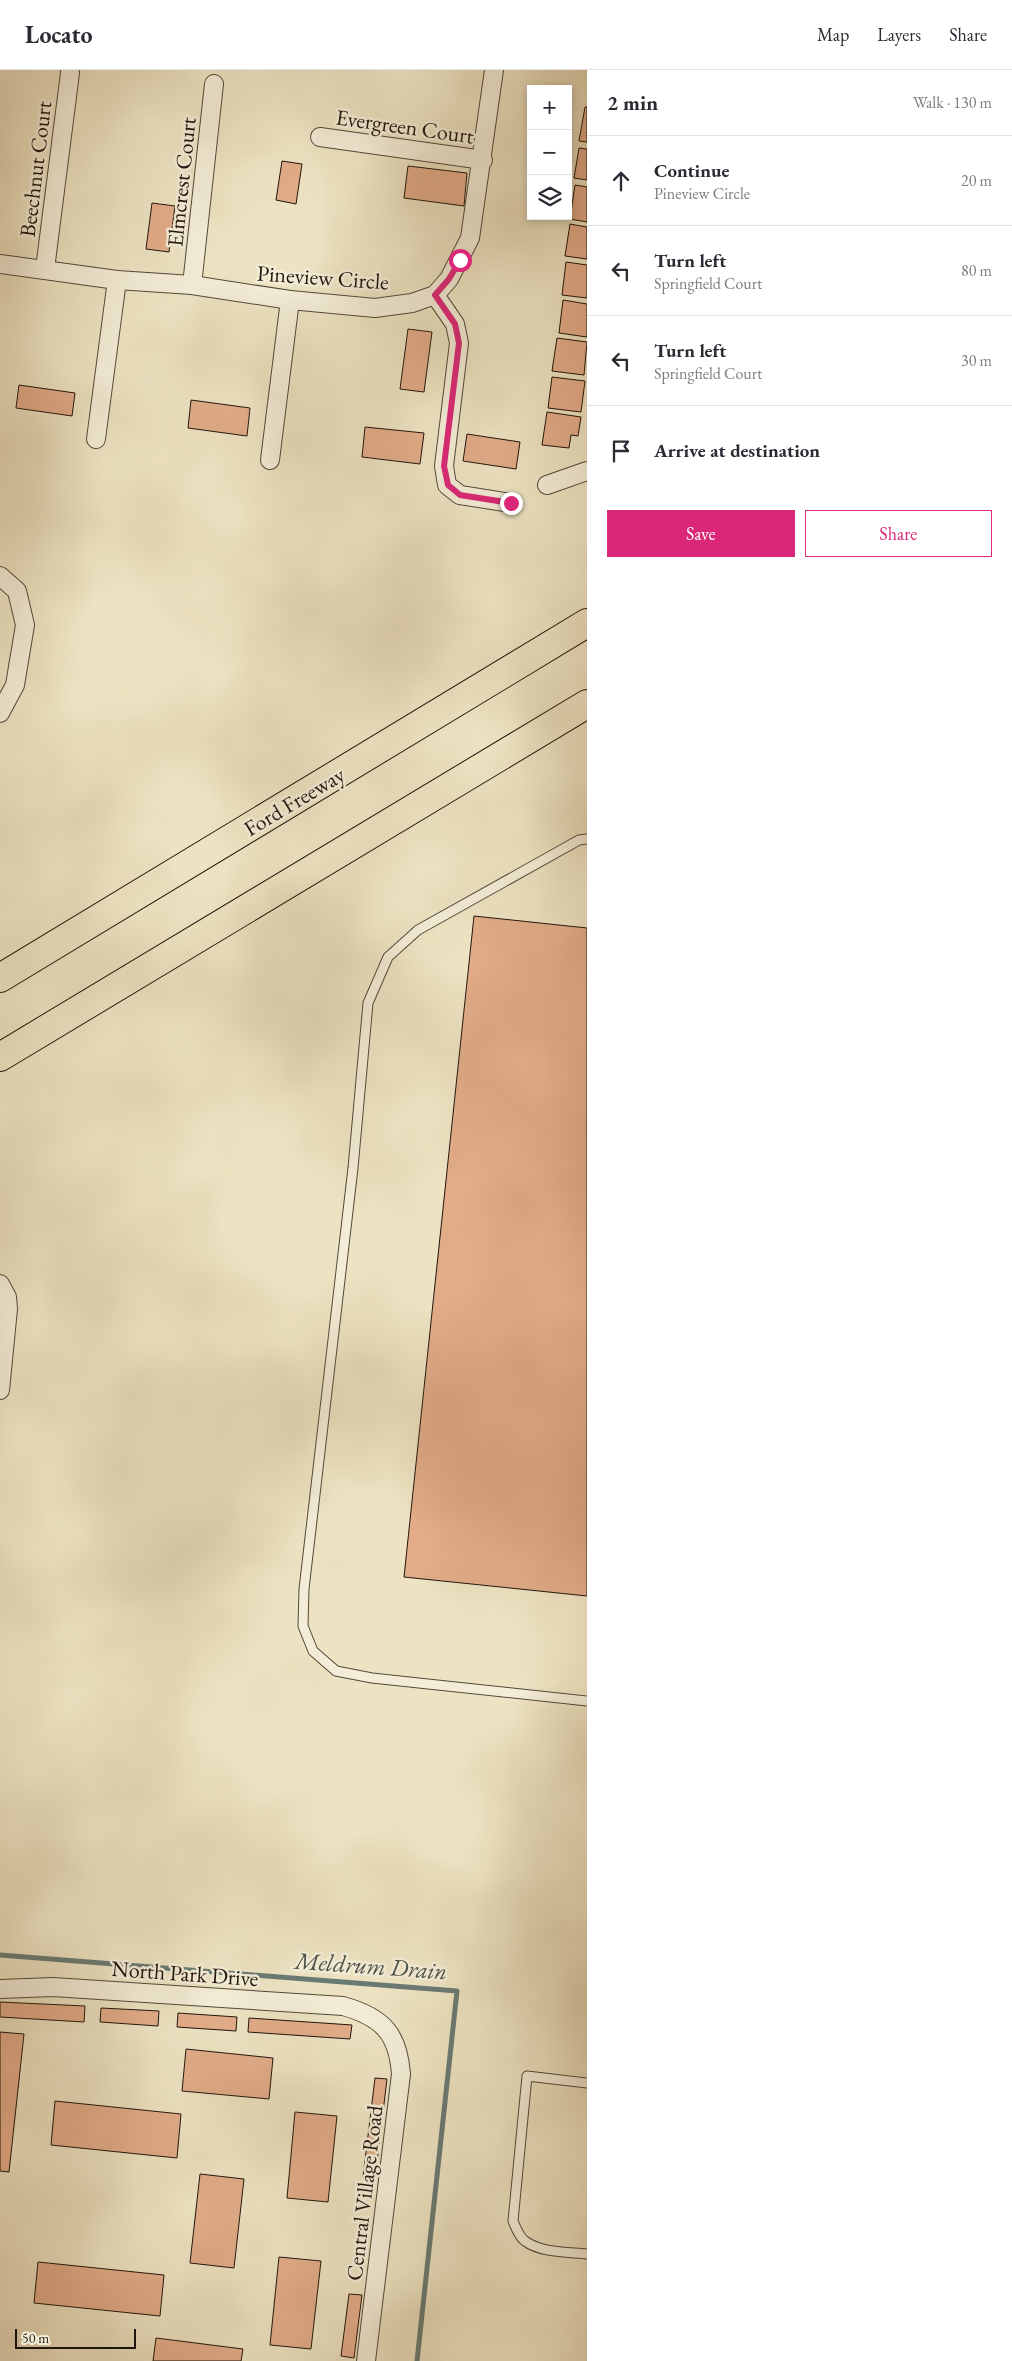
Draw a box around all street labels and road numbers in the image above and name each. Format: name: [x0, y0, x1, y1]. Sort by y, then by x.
street label: Beechnut Court: [13, 99, 58, 239]
street label: Evergreen Court: [334, 102, 476, 151]
street label: Elmcrest Court: [160, 116, 203, 248]
street label: Pineview Circle: [256, 258, 390, 297]
street label: Ford Freeway: [238, 760, 350, 843]
street label: North Park Drive: [111, 1954, 260, 1993]
street label: Central Village Road: [339, 2103, 390, 2282]

